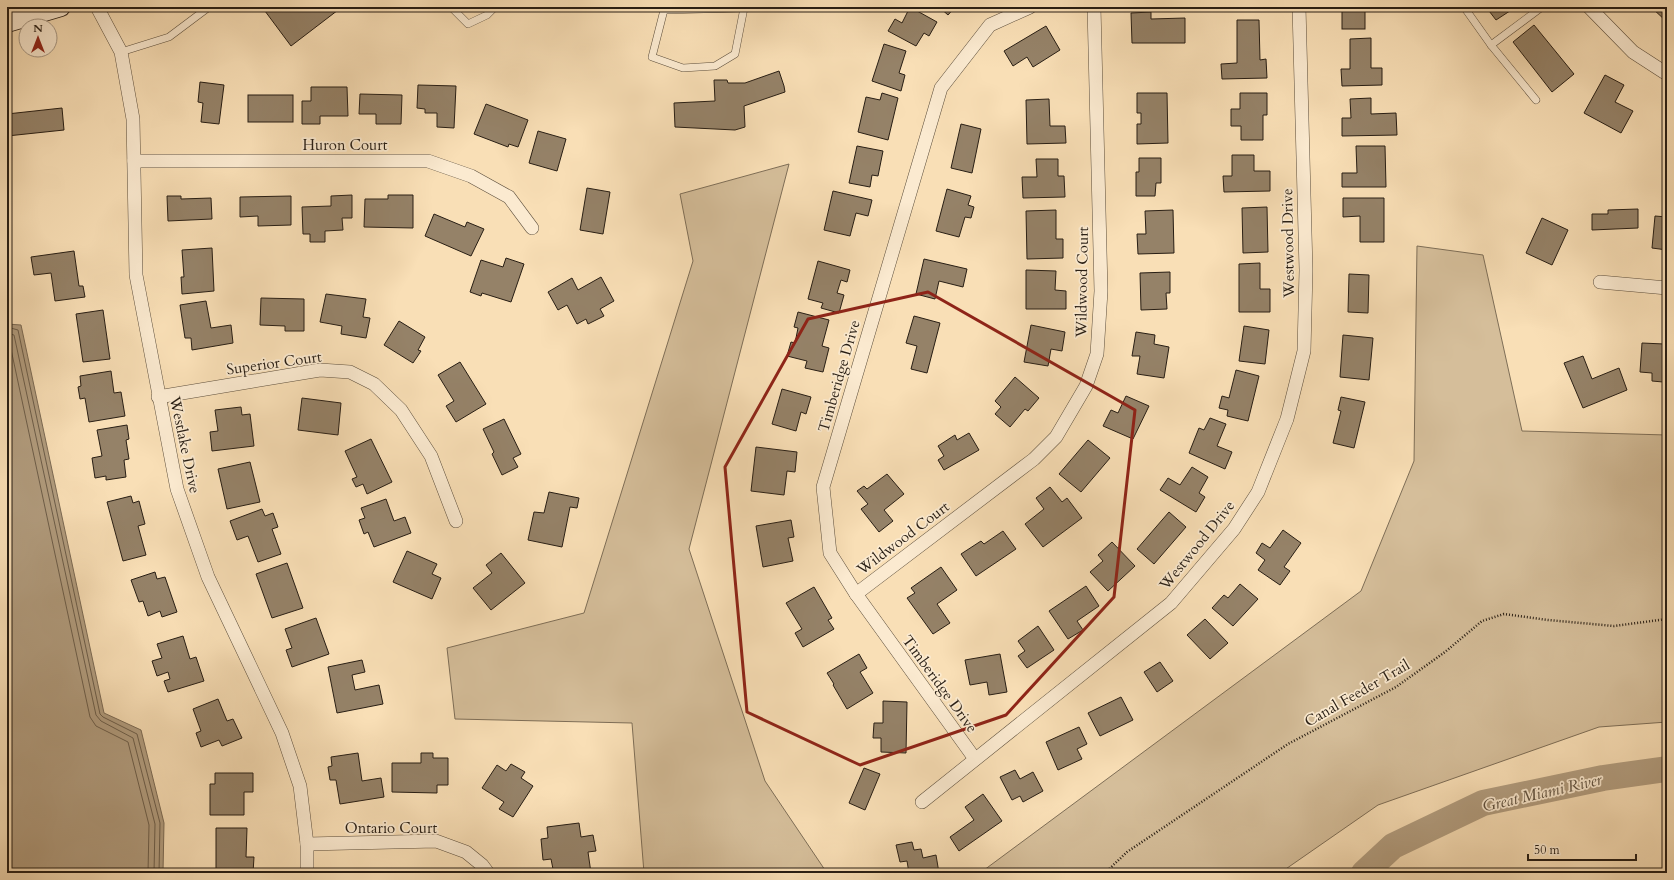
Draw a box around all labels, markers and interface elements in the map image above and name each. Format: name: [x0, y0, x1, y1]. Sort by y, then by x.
north arrow: [18, 18, 58, 58]
text: N: [33, 21, 43, 36]
street label: Huron Court: [303, 135, 388, 155]
street label: Westwood Drive: [1277, 188, 1299, 299]
street label: Wildwood Court: [1071, 226, 1093, 339]
street label: Timberidge Drive: [813, 317, 865, 434]
street label: Superior Court: [225, 346, 323, 380]
street label: Westlake Drive: [165, 394, 205, 495]
street label: Wildwood Court: [852, 496, 953, 580]
street label: Westwood Drive: [1154, 496, 1239, 595]
street label: Timberidge Drive: [898, 631, 982, 737]
street label: Canal Feeder Trail: [1301, 655, 1413, 731]
water label: Great Miami River: [1480, 768, 1605, 817]
street label: Ontario Court: [345, 818, 438, 838]
scale bar: [1528, 836, 1636, 862]
text: 50 m: [1534, 842, 1561, 858]

